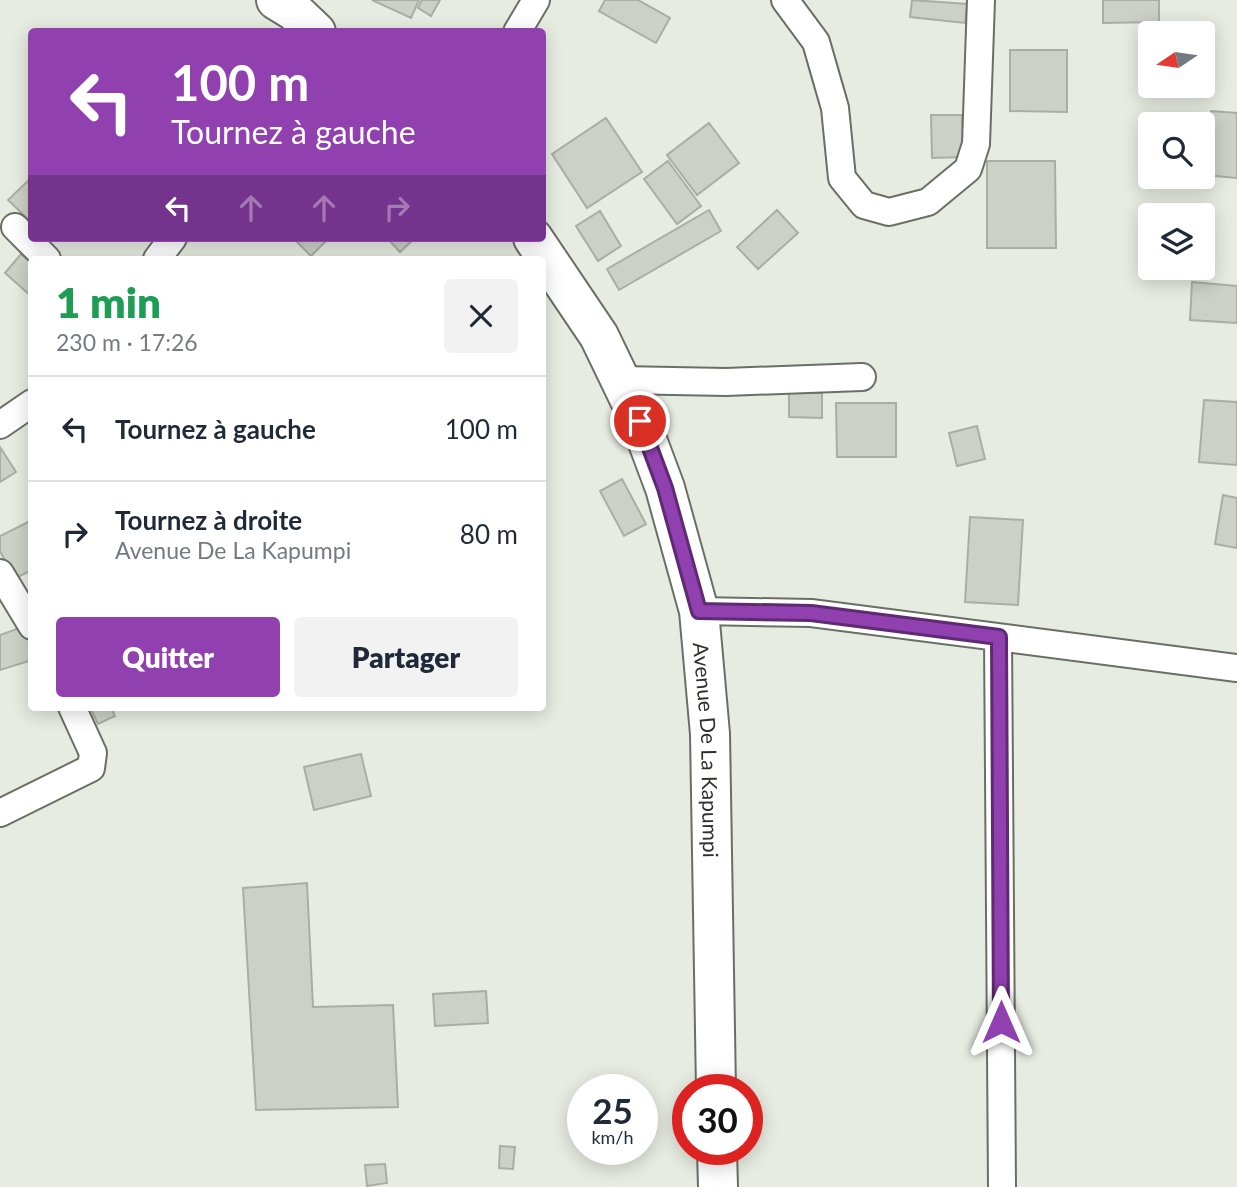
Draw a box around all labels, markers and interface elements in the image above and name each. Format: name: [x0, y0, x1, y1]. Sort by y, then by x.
north arrow: [1138, 21, 1214, 98]
map controls: [1138, 21, 1215, 280]
text: 100 m: [171, 53, 309, 111]
icon: left: [56, 56, 147, 147]
text: Tournez à gauche: [171, 112, 416, 151]
button: search: [1138, 112, 1215, 189]
icon: left: [159, 189, 197, 227]
icon: ahead: [232, 189, 270, 227]
icon: ahead: [305, 189, 343, 227]
icon: right: [378, 189, 416, 227]
button: layers: [1138, 203, 1215, 280]
text: 1 min: [56, 277, 161, 327]
button: close: [444, 279, 518, 353]
text: 230 m · 17:26: [56, 328, 198, 356]
pin: [610, 391, 670, 451]
icon: arrive: [621, 402, 659, 440]
icon: left: [56, 410, 94, 448]
text: Tournez à gauche: [115, 413, 316, 445]
text: 100 m: [445, 413, 518, 445]
text: Tournez à droite: [115, 504, 302, 536]
icon: right: [56, 515, 94, 553]
text: 80 m: [460, 518, 518, 550]
text: Avenue De La Kapumpi: [115, 536, 351, 564]
button: Quitter: [56, 617, 280, 697]
button: Partager: [294, 617, 518, 697]
street label: Avenue De La Kapumpi: [689, 641, 725, 858]
position arrow: [964, 985, 1038, 1059]
speed limit sign: 30: [672, 1074, 763, 1165]
text: 25: [592, 1089, 633, 1131]
text: km/h: [591, 1126, 634, 1148]

